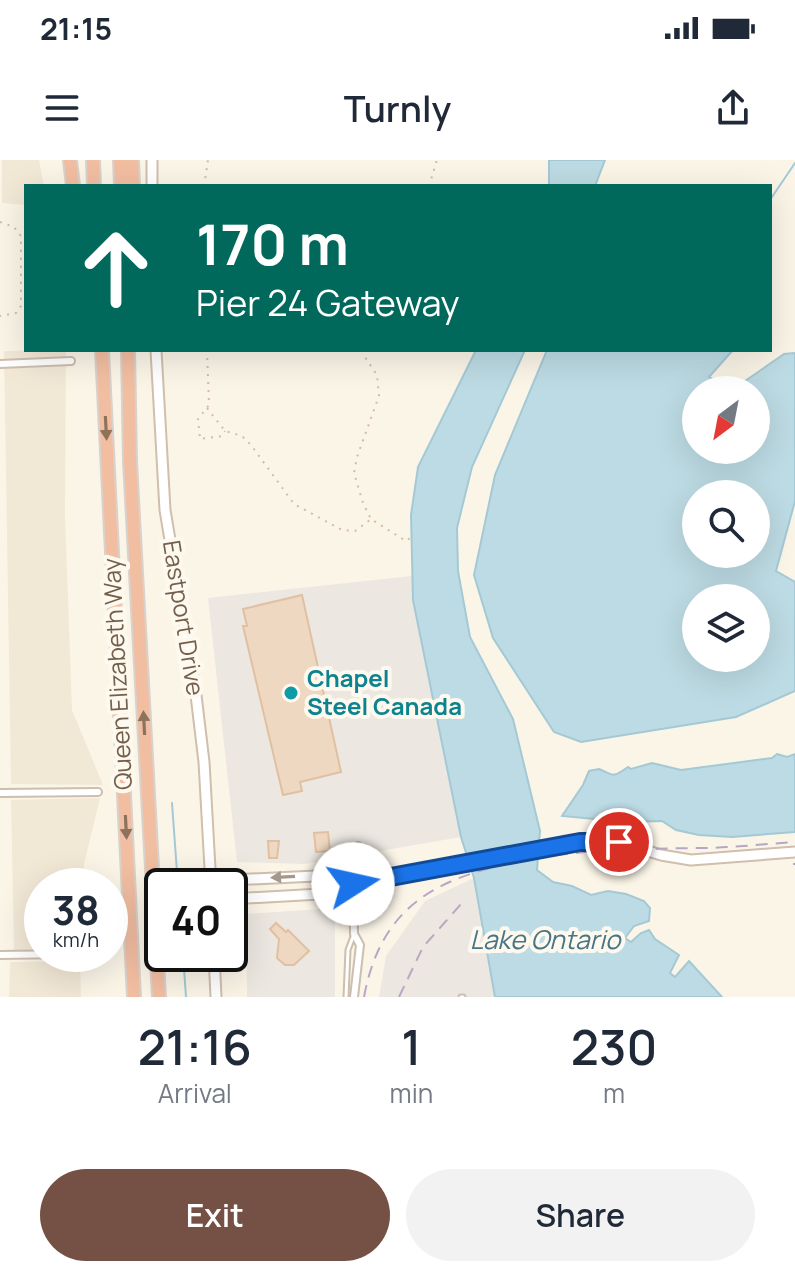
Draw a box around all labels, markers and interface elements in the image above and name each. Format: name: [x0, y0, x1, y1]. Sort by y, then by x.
text: 21:15: [40, 8, 112, 49]
text: Turnly: [344, 84, 451, 133]
icon: menu: [40, 86, 84, 130]
icon: share: [711, 86, 755, 130]
text: 170 m: [196, 205, 349, 282]
icon: ahead: [64, 216, 168, 320]
text: Pier 24 Gateway: [196, 278, 459, 327]
north arrow: [682, 376, 770, 464]
map controls: [682, 376, 770, 672]
one-way arrow: [99, 416, 112, 441]
button: search: [682, 480, 770, 568]
street label: Eastport Drive: [156, 538, 213, 698]
street label: Queen Elizabeth Way: [94, 557, 139, 791]
button: layers: [682, 584, 770, 672]
place label: Chapel Steel Canada: [307, 661, 462, 722]
marker: Chapel Steel Canada: [282, 684, 300, 702]
one-way arrow: [138, 710, 151, 735]
pin: [585, 808, 653, 876]
one-way arrow: [119, 815, 132, 840]
icon: arrive: [597, 820, 641, 864]
position arrow: [311, 842, 395, 926]
speed limit sign: 40: [144, 868, 248, 972]
one-way arrow: [270, 871, 295, 884]
text: 38: [52, 882, 100, 937]
water label: Lake Ontario: [470, 921, 622, 957]
text: km/h: [53, 926, 99, 953]
text: 21:16: [138, 1014, 252, 1079]
text: 1: [401, 1014, 422, 1079]
text: 230: [571, 1014, 657, 1079]
text: Arrival: [158, 1075, 232, 1111]
text: min: [390, 1075, 433, 1111]
text: m: [603, 1075, 625, 1111]
button: Exit: [40, 1169, 390, 1261]
button: Share: [406, 1169, 755, 1261]

